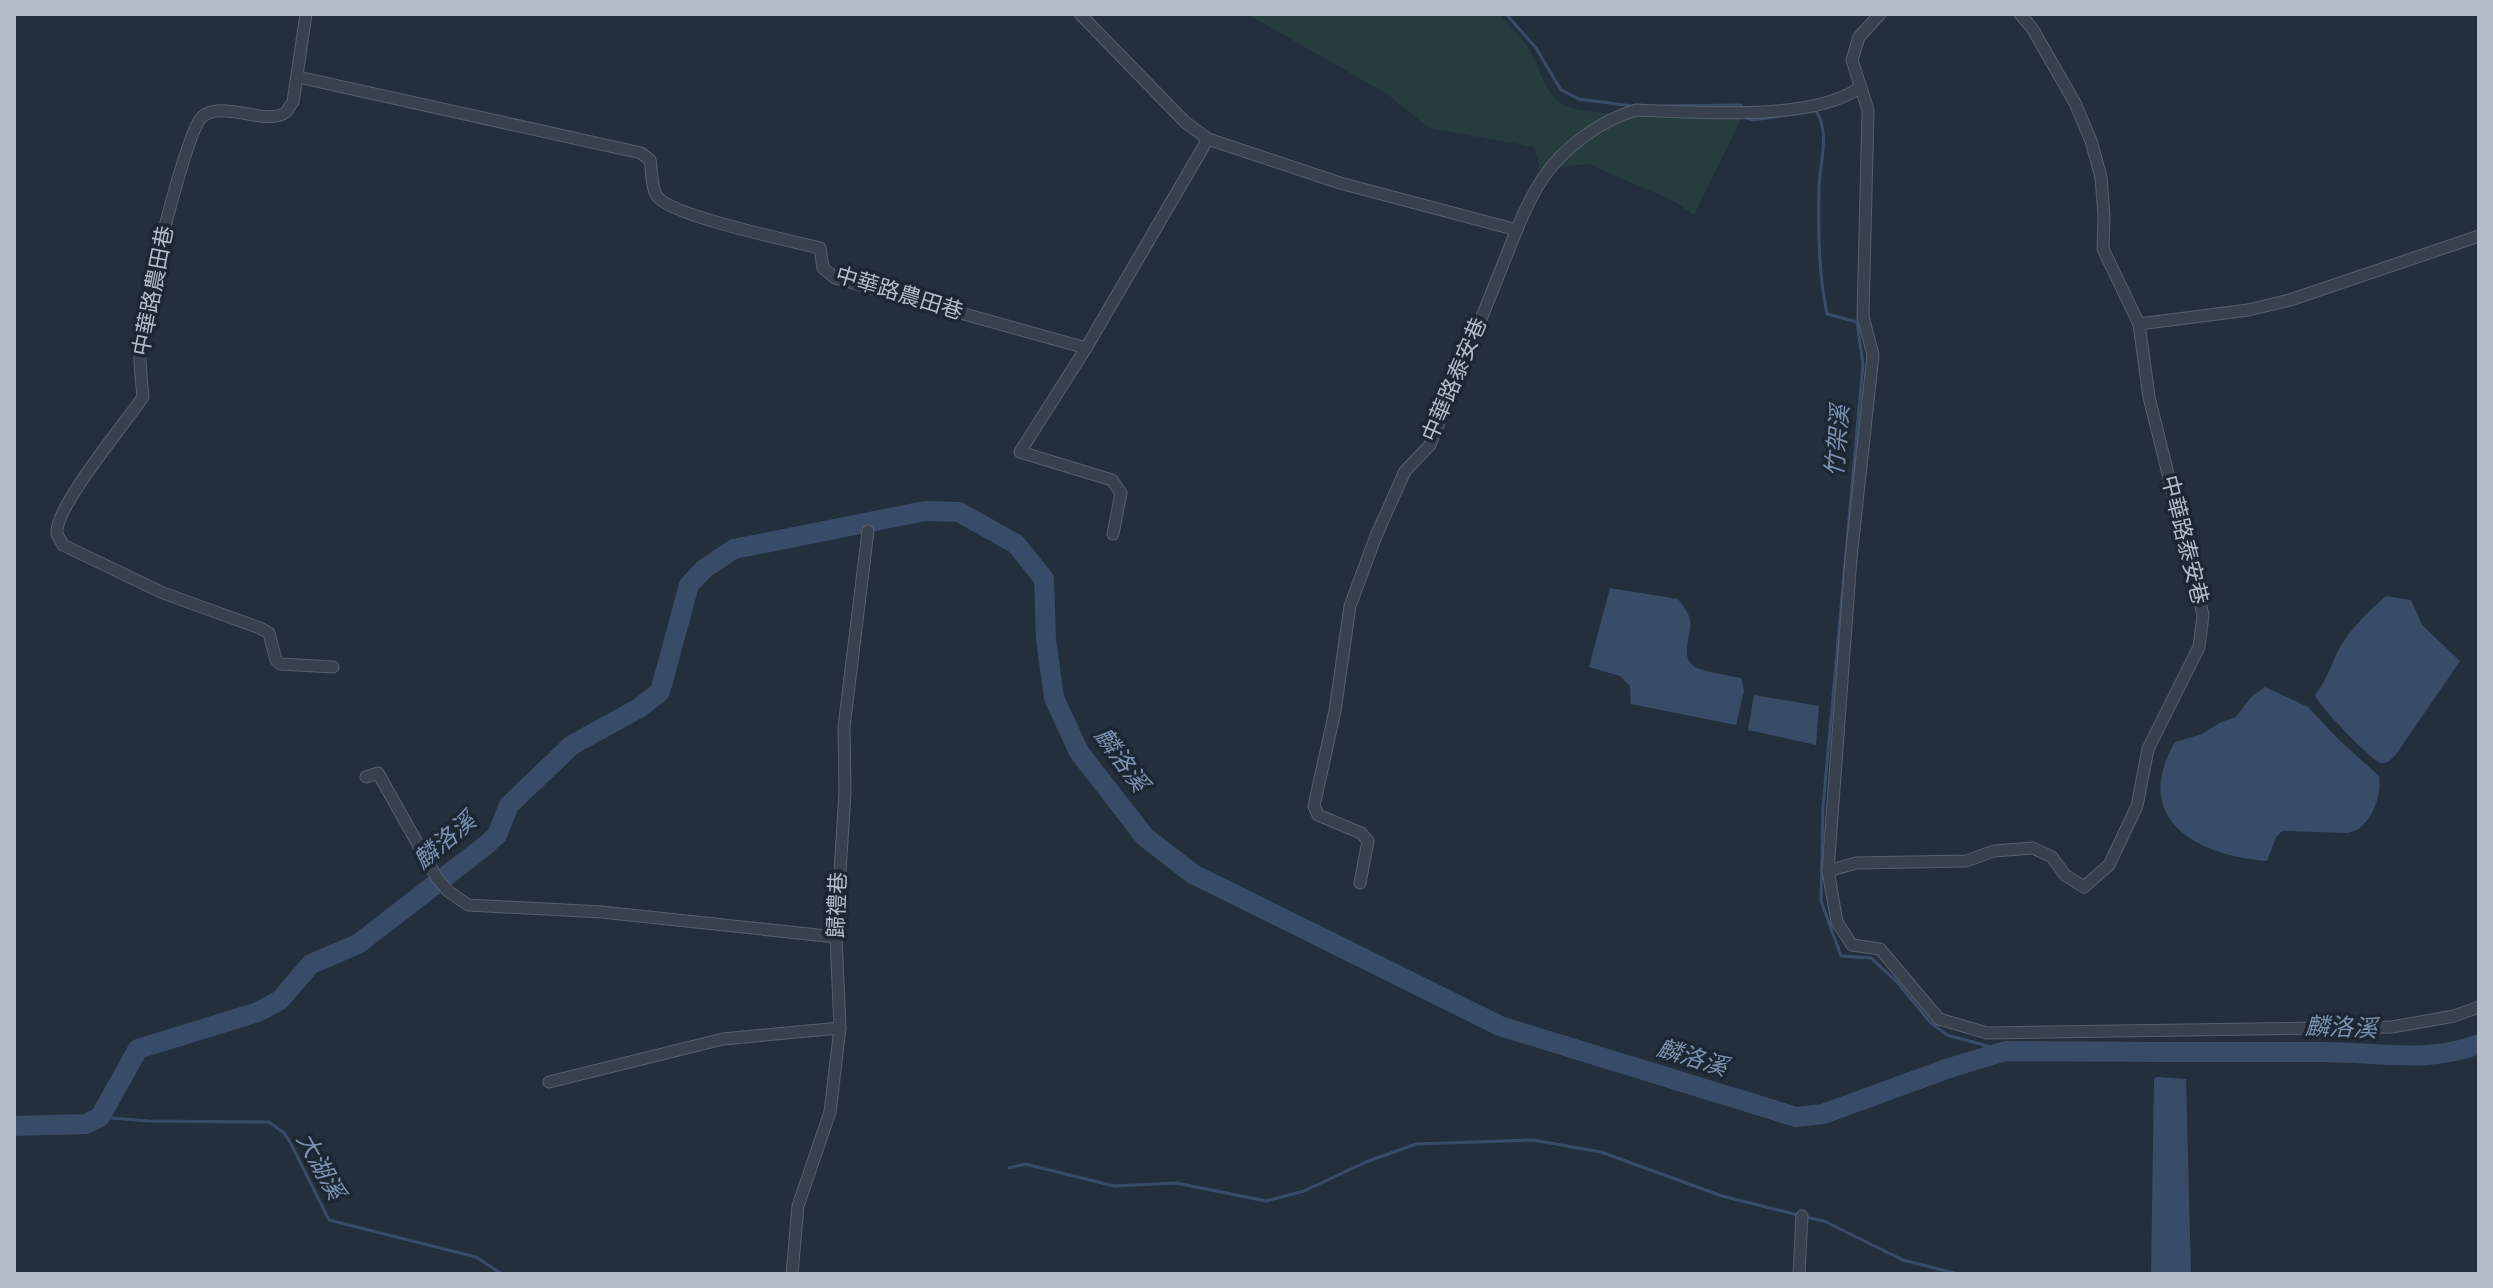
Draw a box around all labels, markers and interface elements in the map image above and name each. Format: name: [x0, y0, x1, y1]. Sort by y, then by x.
street label: 中華路農田巷: [128, 224, 180, 358]
street label: 中華路農田巷: [832, 262, 966, 326]
street label: 中華路泰安巷: [1417, 314, 1493, 446]
water label: 竹架溪: [1820, 401, 1856, 478]
street label: 中華路泰安巷: [2155, 473, 2213, 607]
water label: 麟洛溪: [1088, 722, 1156, 800]
water label: 麟洛溪: [408, 805, 484, 875]
street label: 歸禮巷: [823, 872, 853, 938]
water label: 麟洛溪: [2305, 1012, 2380, 1044]
water label: 麟洛溪: [1653, 1034, 1734, 1083]
water label: 大湖溪: [290, 1127, 352, 1207]

